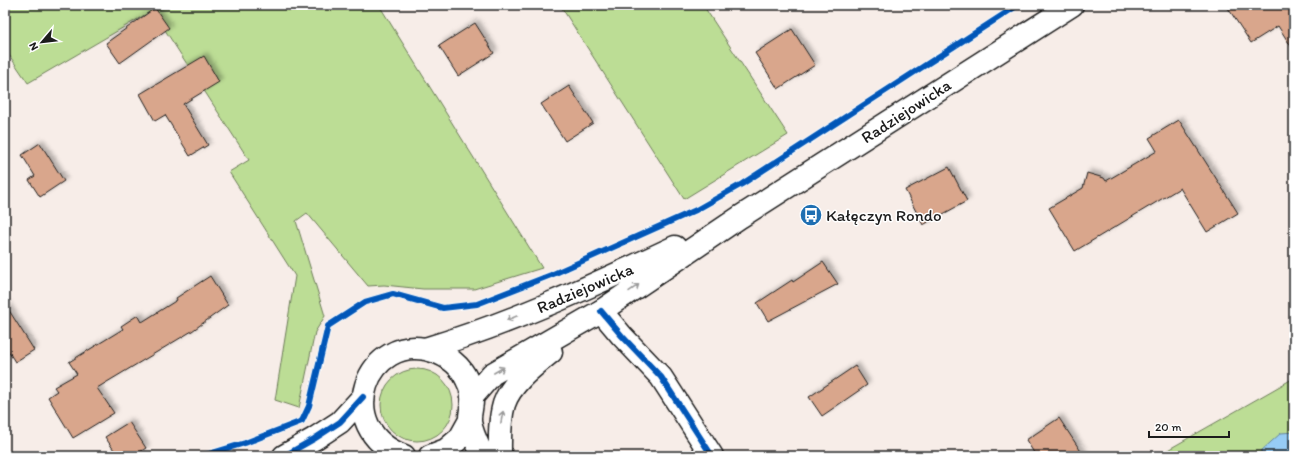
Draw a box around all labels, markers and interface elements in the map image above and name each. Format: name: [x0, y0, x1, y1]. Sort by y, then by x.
north arrow: [22, 22, 62, 62]
text: N: [26, 40, 41, 53]
street label: Radziejowicka: [857, 74, 955, 147]
bus stop icon: Kałęczyn Rondo: [798, 202, 824, 228]
place label: Kałęczyn Rondo: [826, 205, 942, 225]
street label: Radziejowicka: [534, 259, 636, 317]
one-way arrow: [628, 284, 639, 292]
one-way arrow: [507, 315, 519, 323]
one-way arrow: [493, 365, 505, 373]
one-way arrow: [498, 411, 506, 424]
scale bar: [1149, 413, 1229, 439]
text: 20 m: [1155, 420, 1182, 434]

